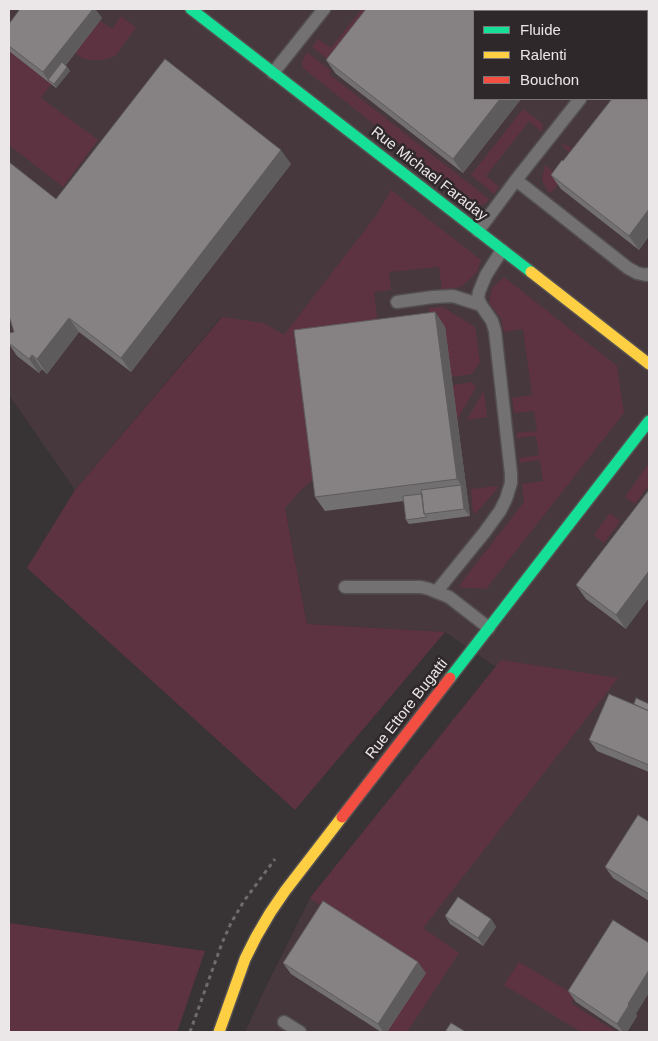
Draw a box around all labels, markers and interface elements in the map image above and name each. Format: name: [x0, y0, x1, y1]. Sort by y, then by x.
legend: [473, 10, 648, 100]
text: Fluide: [520, 21, 561, 38]
text: Ralenti: [520, 46, 567, 63]
text: Bouchon: [520, 71, 579, 88]
street label: Rue Michael Faraday: [367, 123, 491, 225]
street label: Rue Ettore Bugatti: [362, 655, 452, 763]

